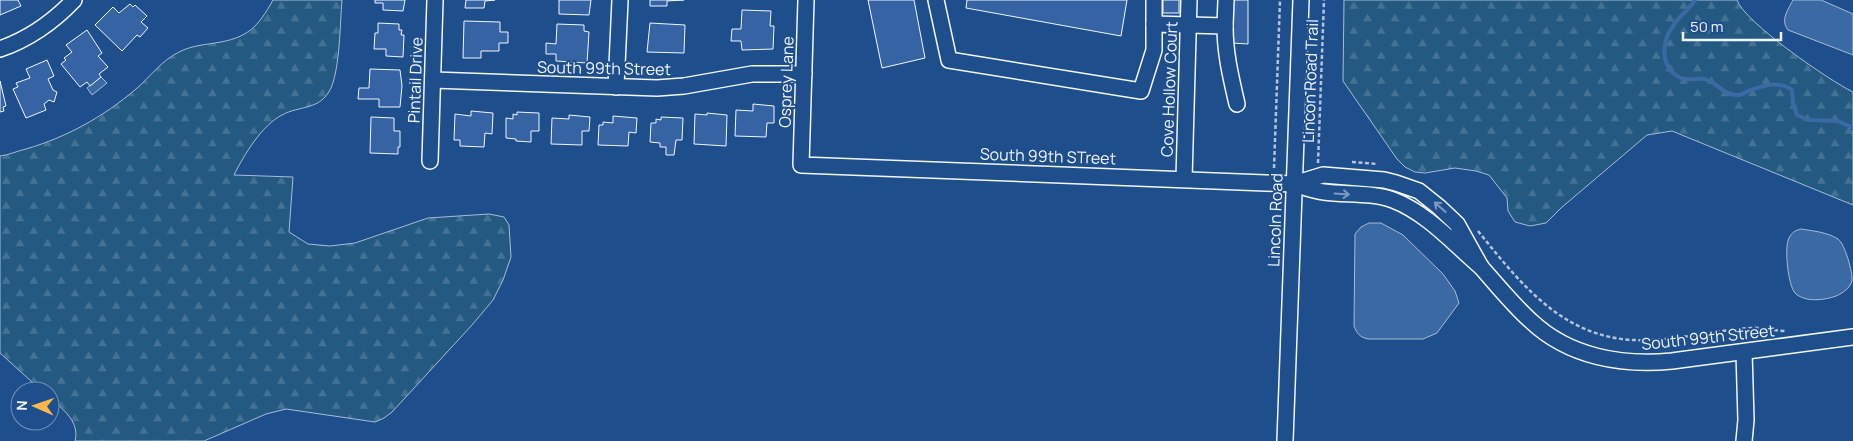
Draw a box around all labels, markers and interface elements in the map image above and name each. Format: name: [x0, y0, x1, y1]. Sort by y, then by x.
scale bar: [1683, 10, 1780, 42]
text: 50 m: [1690, 16, 1724, 37]
street label: Lincon Road Trail: [1297, 19, 1323, 143]
street label: Cove Hollow Court: [1156, 21, 1182, 157]
street label: Osprey Lane: [773, 36, 799, 128]
street label: Pintail Drive: [403, 37, 427, 123]
street label: South 99th Street: [537, 56, 671, 80]
street label: South 99th STreet: [980, 143, 1116, 169]
street label: Lincoln Road: [1262, 173, 1288, 267]
one-way arrow: [1334, 189, 1350, 198]
one-way arrow: [1433, 201, 1446, 213]
street label: South 99th Street: [1640, 319, 1776, 355]
north arrow: [10, 381, 60, 431]
text: N: [12, 400, 31, 411]

